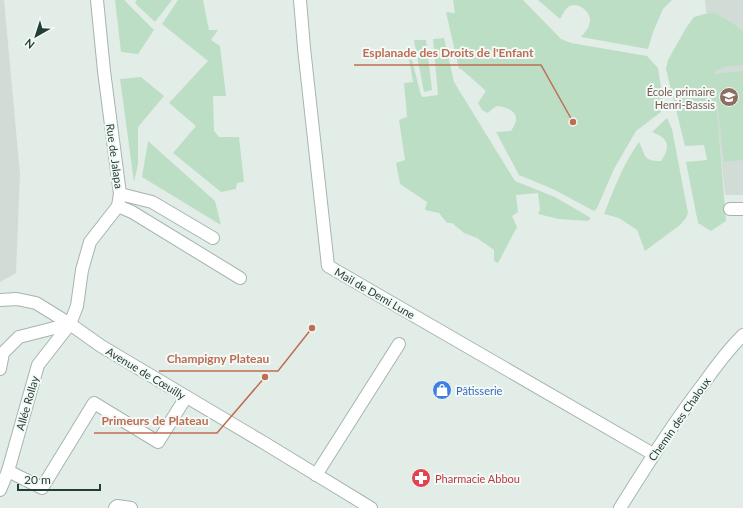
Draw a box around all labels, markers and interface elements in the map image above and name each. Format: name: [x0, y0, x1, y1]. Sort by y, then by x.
north arrow: [16, 16, 56, 56]
text: N: [22, 36, 37, 52]
callout: Esplanade des Droits de l'Enfant: [354, 41, 541, 65]
text: Esplanade des Droits de l'Enfant: [363, 45, 534, 60]
place label: École primaire Henri-Bassis: [647, 85, 715, 111]
school or university icon: École primaire Henri-Bassis: [718, 86, 740, 108]
street label: Rue de Jalapa: [104, 123, 126, 189]
street label: Mail de Demi Lune: [333, 265, 418, 321]
street label: Avenue de Cœuilly: [104, 344, 188, 402]
callout: Champigny Plateau: [159, 347, 278, 371]
text: Champigny Plateau: [167, 351, 270, 366]
street label: Allée Rollay: [13, 374, 41, 432]
street label: Chemin des Chaloux: [645, 374, 713, 463]
shop icon: Pâtisserie: [431, 379, 453, 401]
place label: Pâtisserie: [456, 384, 503, 397]
callout: Primeurs de Plateau: [94, 409, 217, 433]
text: Primeurs de Plateau: [102, 413, 209, 428]
scale bar: [18, 466, 100, 492]
pharmacy icon: Pharmacie Abbou: [410, 467, 432, 489]
text: 20 m: [24, 472, 51, 487]
place label: Pharmacie Abbou: [435, 472, 520, 485]

